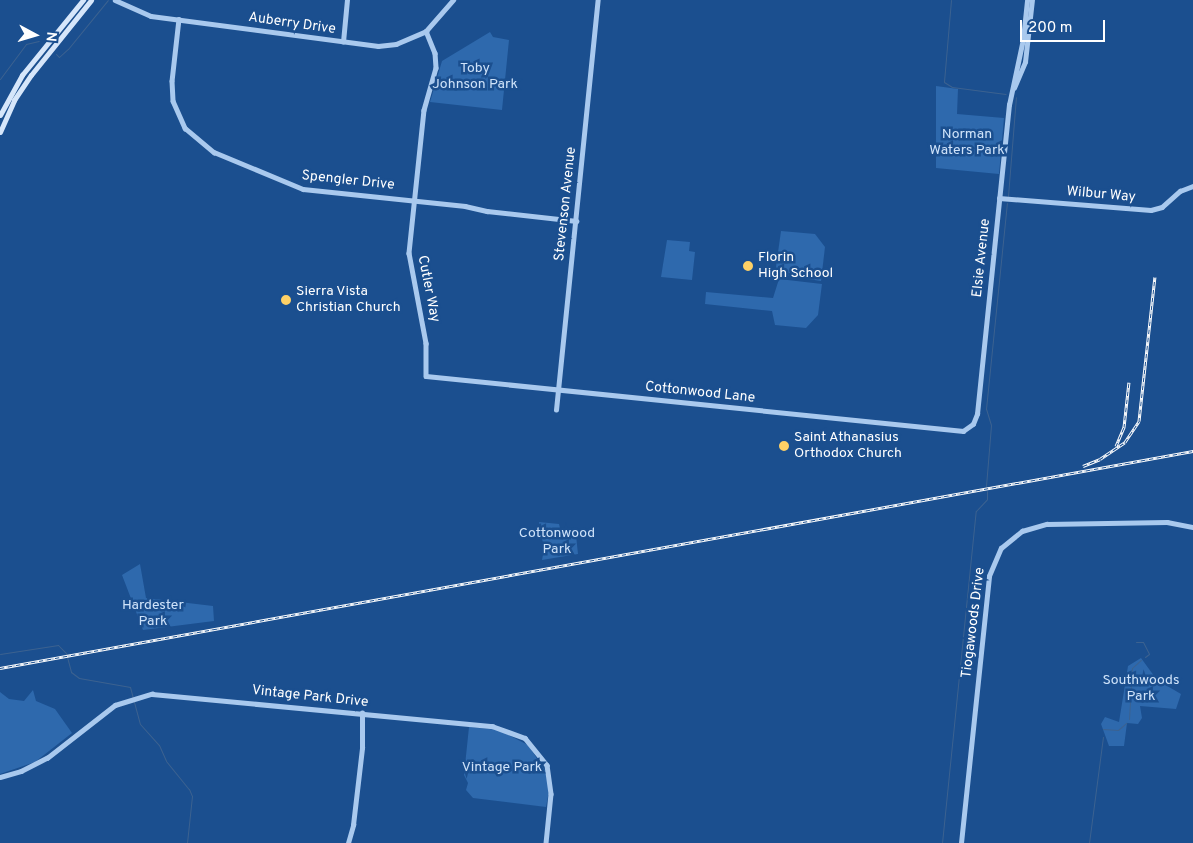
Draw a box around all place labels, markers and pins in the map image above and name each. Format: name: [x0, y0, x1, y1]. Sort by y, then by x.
place label: Florin High School: [758, 250, 833, 282]
marker: Florin High School: [742, 260, 754, 272]
place label: Sierra Vista Christian Church: [296, 284, 401, 316]
marker: Sierra Vista Christian Church: [280, 294, 292, 306]
place label: Saint Athanasius Orthodox Church: [794, 430, 902, 462]
marker: Saint Athanasius Orthodox Church: [778, 440, 790, 452]

